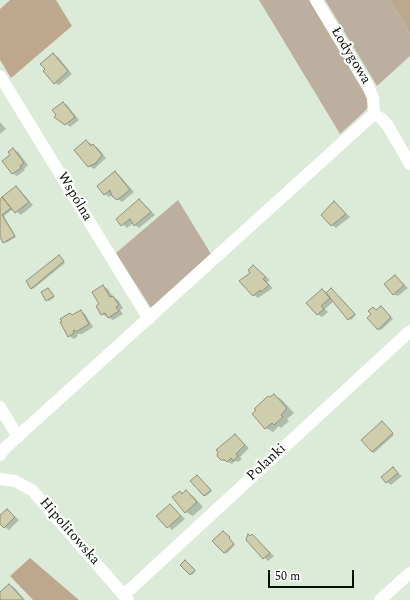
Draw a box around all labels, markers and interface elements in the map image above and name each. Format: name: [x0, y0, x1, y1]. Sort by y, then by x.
street label: Łodygowa: [326, 24, 374, 88]
street label: Wspólna: [53, 170, 95, 224]
street label: Polanki: [244, 441, 290, 485]
street label: Hipolitowska: [35, 495, 103, 569]
scale bar: [270, 562, 356, 588]
text: 50 m: [275, 567, 300, 586]

